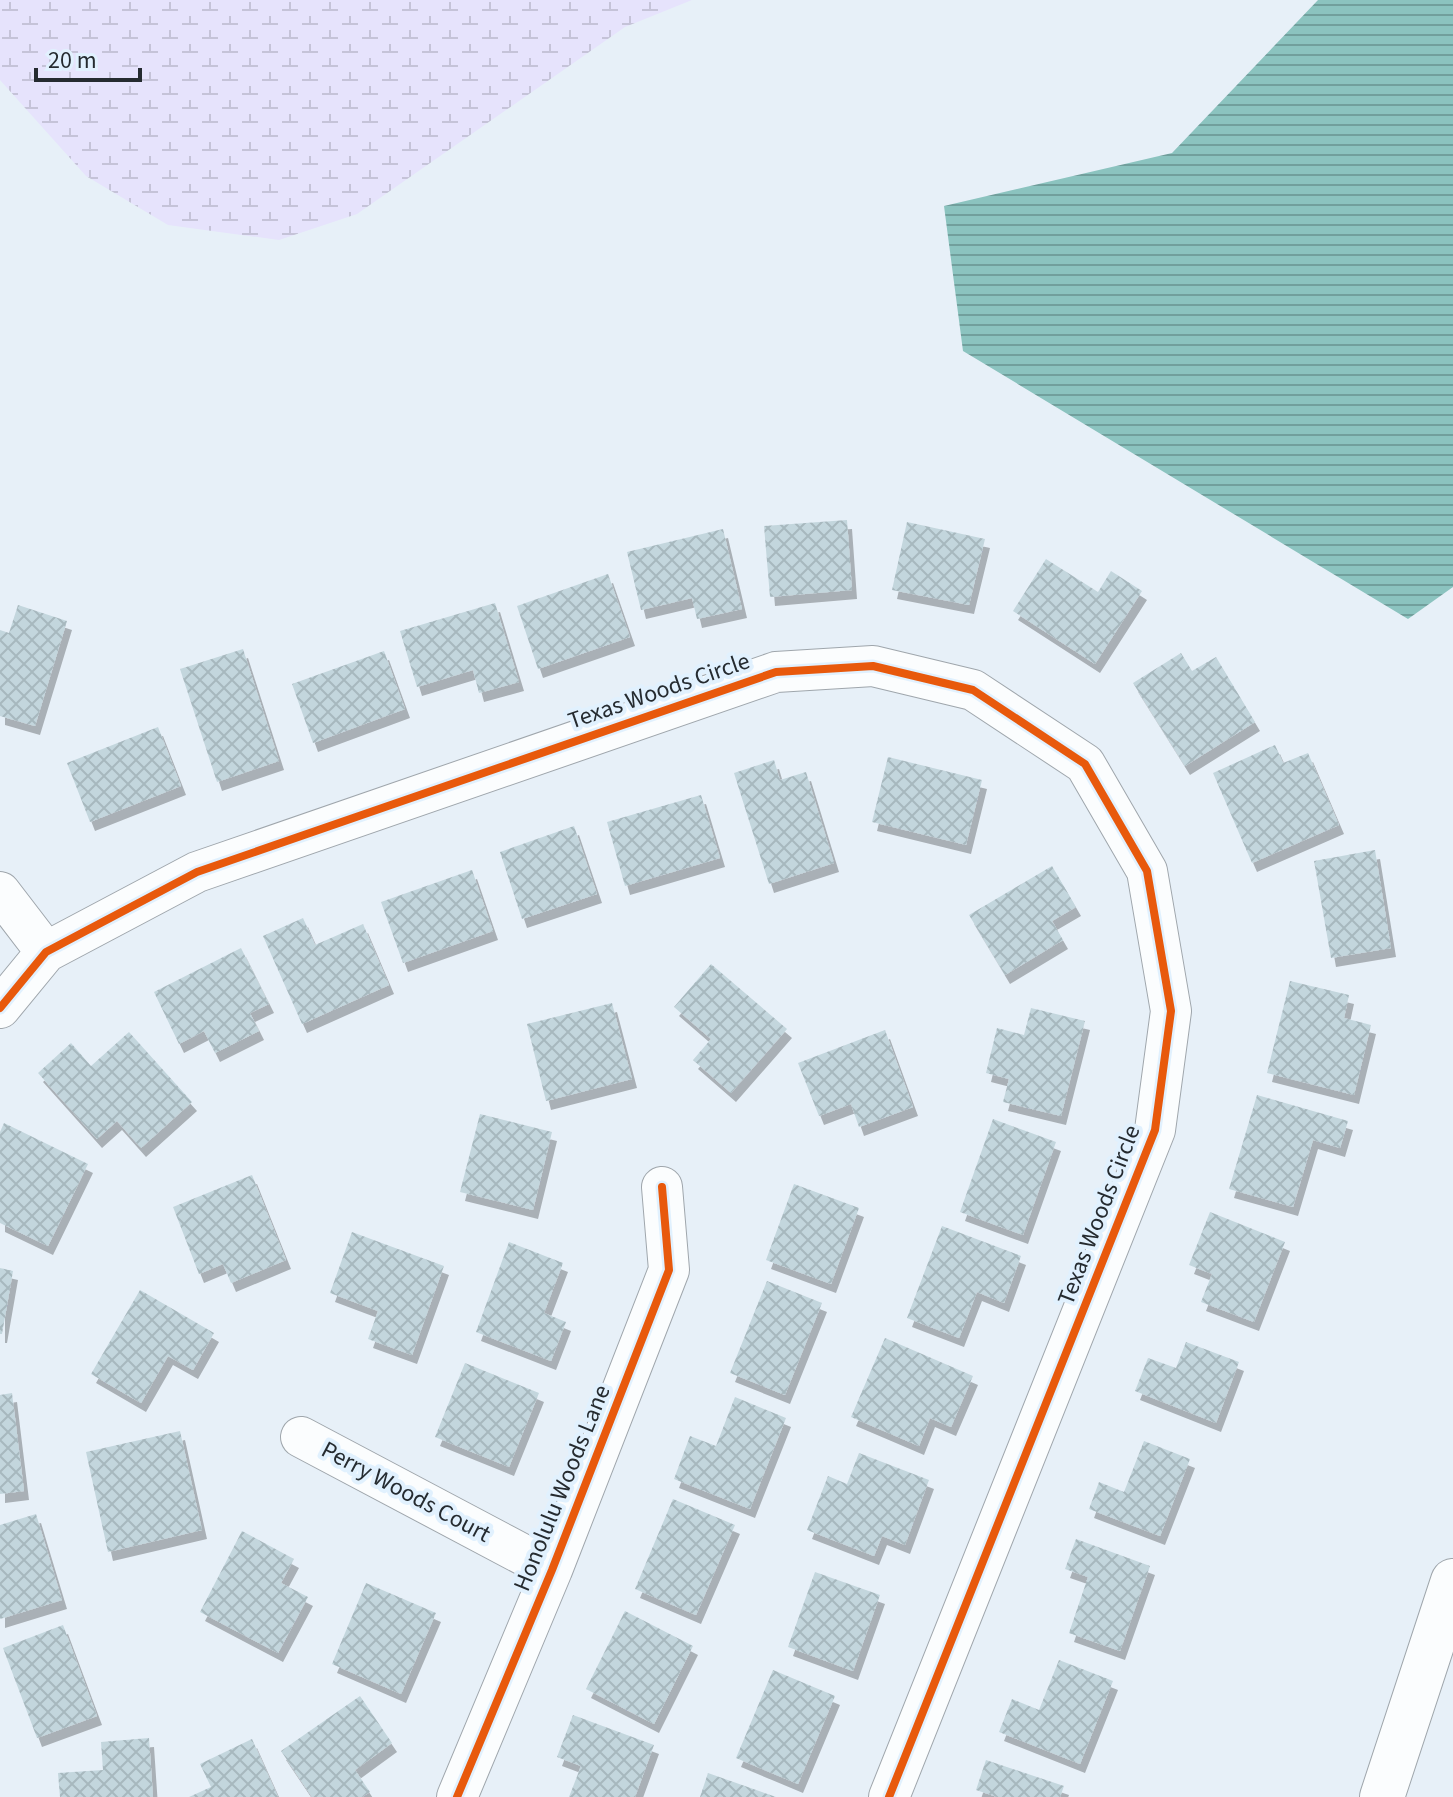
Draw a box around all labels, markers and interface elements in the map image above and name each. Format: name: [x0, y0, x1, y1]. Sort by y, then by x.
scale bar: [36, 32, 140, 82]
text: 20 m: [48, 43, 97, 78]
street label: Texas Woods Circle: [563, 644, 755, 738]
street label: Texas Woods Circle: [1049, 1120, 1149, 1310]
street label: Honolulu Woods Lane: [505, 1380, 619, 1596]
street label: Perry Woods Court: [315, 1433, 497, 1551]

